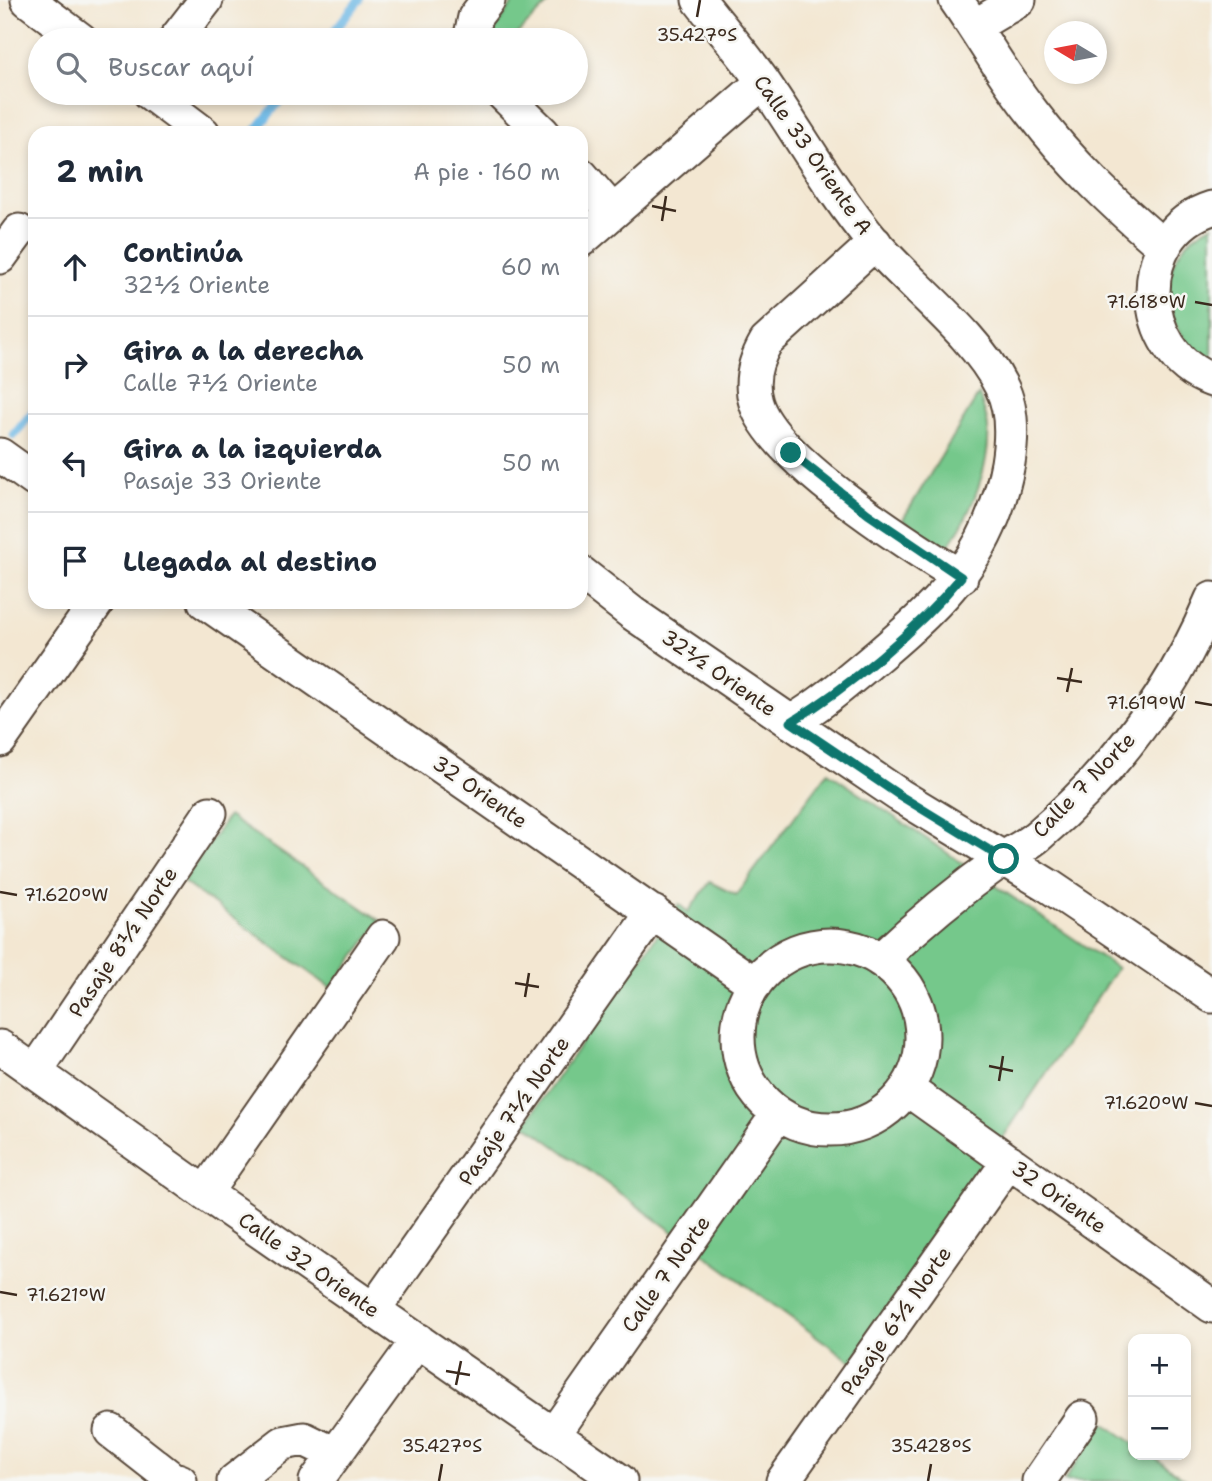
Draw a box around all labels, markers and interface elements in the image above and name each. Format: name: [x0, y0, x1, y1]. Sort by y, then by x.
north arrow: [1044, 21, 1107, 84]
text: 35.427°S: [657, 23, 737, 47]
search box: [28, 28, 588, 105]
icon: search: [52, 48, 90, 86]
text: Buscar aquí: [108, 49, 254, 84]
street label: Calle 33 Oriente A: [747, 69, 879, 241]
text: 2 min: [56, 151, 143, 192]
text: A pie · 160 m: [413, 157, 560, 187]
text: Continúa: [123, 235, 243, 270]
icon: ahead: [56, 248, 94, 286]
text: 60 m: [501, 252, 560, 282]
text: 32½ Oriente: [123, 270, 270, 300]
text: 71.618°W: [1106, 290, 1186, 314]
text: Gira a la derecha: [123, 333, 364, 368]
icon: right: [56, 346, 94, 384]
text: 50 m: [502, 350, 560, 380]
text: Calle 7½ Oriente: [123, 368, 318, 398]
text: Gira a la izquierda: [123, 431, 382, 466]
route end: [775, 437, 806, 468]
icon: left: [56, 444, 94, 482]
text: 50 m: [502, 448, 560, 478]
text: Pasaje 33 Oriente: [123, 466, 322, 496]
icon: arrive: [56, 542, 94, 580]
text: Llegada al destino: [123, 544, 377, 579]
street label: 32½ Oriente: [656, 623, 782, 723]
text: 71.619°W: [1106, 691, 1186, 715]
street label: Calle 7 Norte: [1026, 726, 1142, 844]
street label: 32 Oriente: [427, 749, 533, 835]
route start: [988, 843, 1019, 874]
street label: Pasaje 8½ Norte: [62, 861, 184, 1023]
text: 71.620°W: [23, 883, 109, 907]
street label: Pasaje 7½ Norte: [452, 1031, 576, 1191]
text: 71.620°W: [1103, 1091, 1189, 1115]
street label: 32 Oriente: [1006, 1154, 1112, 1240]
street label: Calle 32 Oriente: [233, 1206, 385, 1324]
street label: Calle 7 Norte: [615, 1210, 717, 1338]
street label: Pasaje 6½ Norte: [834, 1241, 958, 1401]
text: 71.621°W: [26, 1283, 106, 1307]
map controls: [1128, 1334, 1191, 1460]
button: +: [1128, 1334, 1191, 1397]
button: −: [1128, 1397, 1191, 1460]
text: 35.427°S: [402, 1434, 482, 1458]
text: 35.428°S: [890, 1434, 972, 1458]

